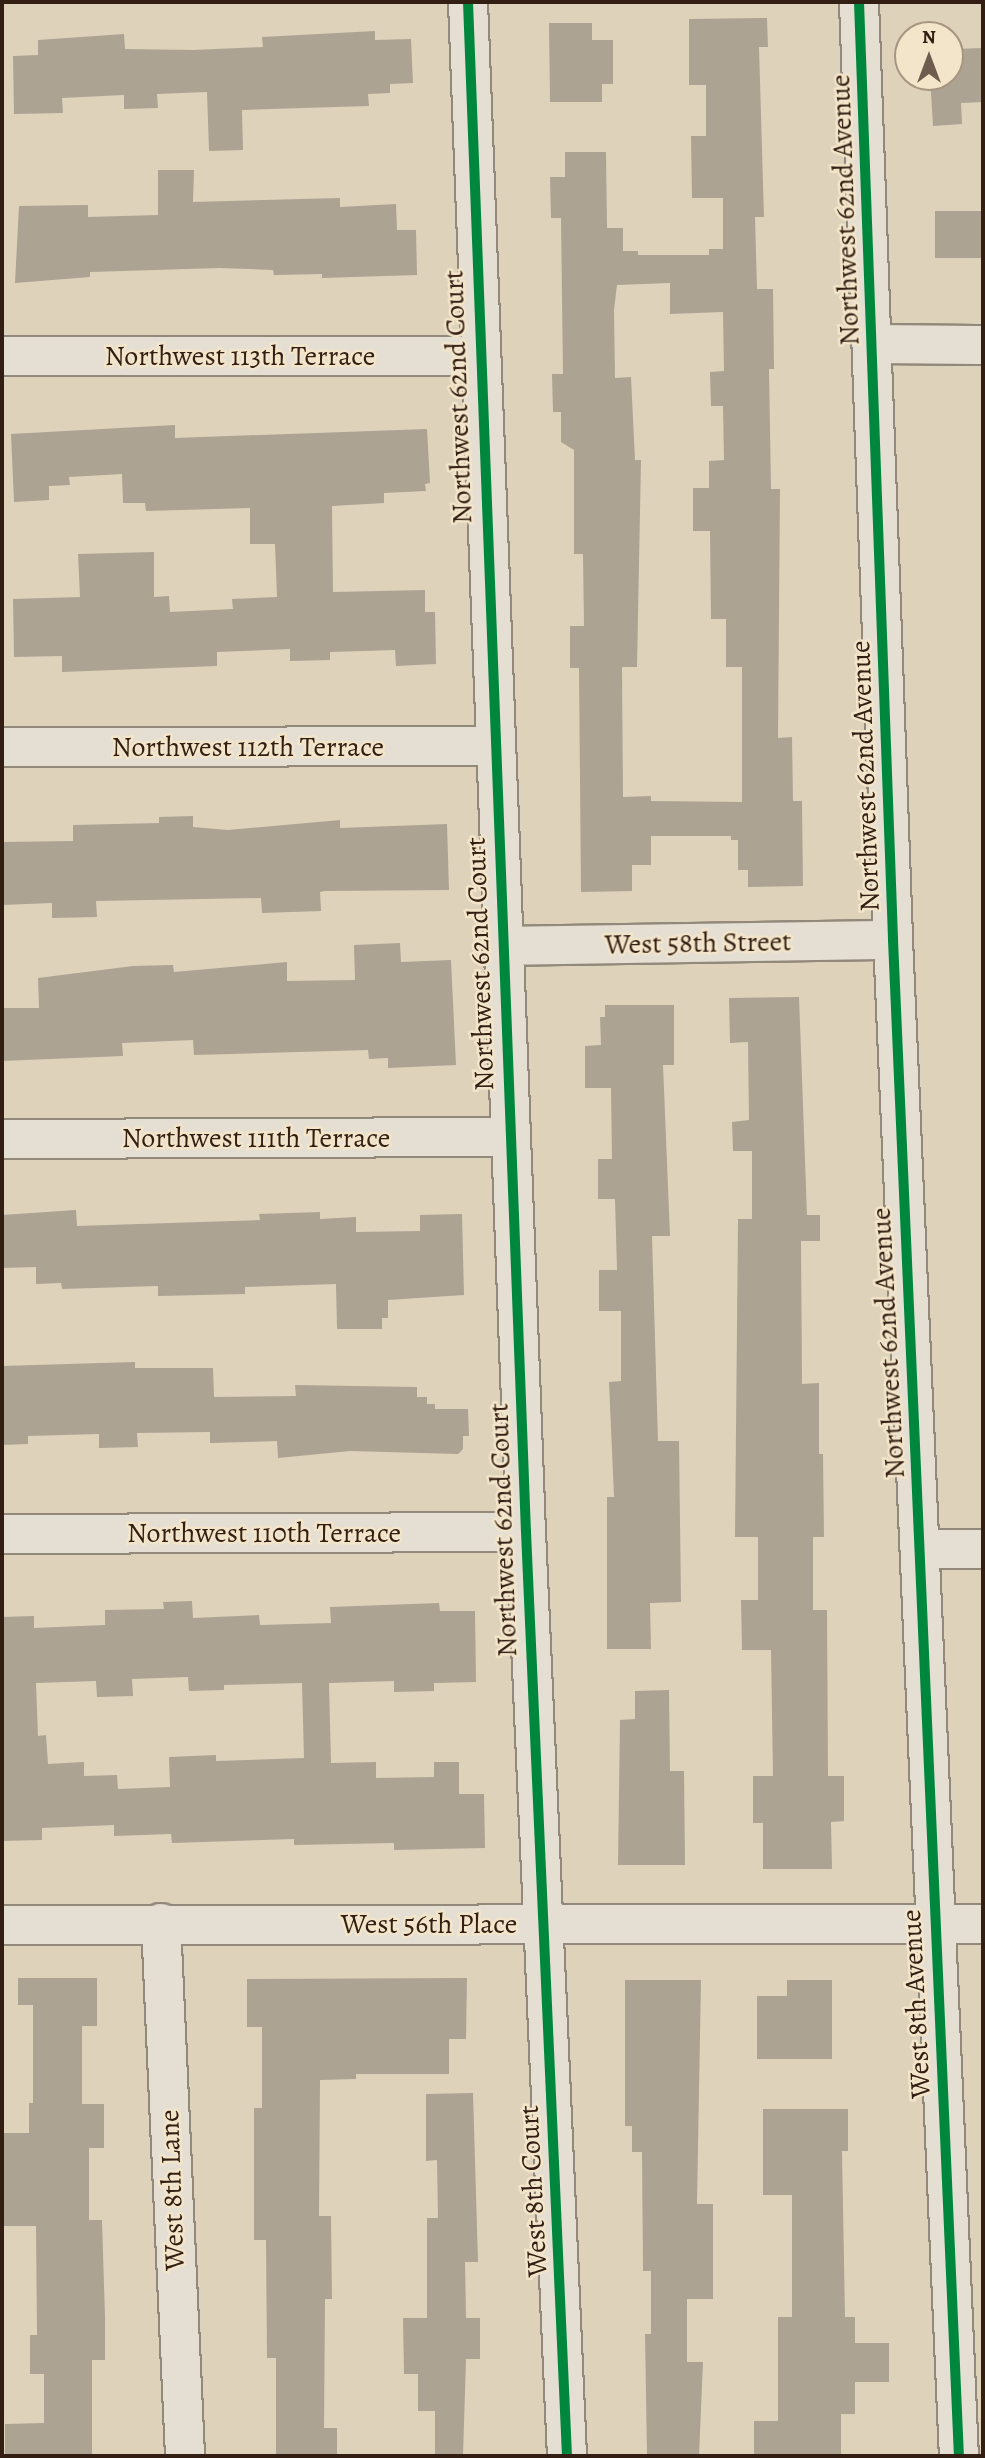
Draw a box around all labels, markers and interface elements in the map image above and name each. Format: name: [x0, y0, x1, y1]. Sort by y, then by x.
north arrow: [894, 21, 964, 91]
text: N: [922, 24, 936, 50]
street label: Northwest 62nd Avenue: [823, 74, 867, 346]
street label: Northwest 62nd Court: [437, 270, 479, 524]
street label: Northwest 113th Terrace: [105, 339, 375, 373]
street label: Northwest 62nd Avenue: [843, 640, 887, 912]
street label: Northwest 112th Terrace: [112, 730, 384, 764]
street label: Northwest 62nd Court: [459, 837, 501, 1091]
street label: West 58th Street: [604, 925, 792, 961]
street label: Northwest 111th Terrace: [122, 1121, 390, 1155]
street label: Northwest 62nd Avenue: [864, 1207, 912, 1479]
street label: Northwest 62nd Court: [482, 1403, 524, 1657]
street label: Northwest 110th Terrace: [127, 1516, 401, 1550]
street label: West 56th Place: [341, 1907, 517, 1941]
street label: West 8th Avenue: [894, 1909, 938, 2099]
street label: West 8th Court: [512, 2104, 554, 2278]
street label: West 8th Lane: [152, 2109, 192, 2271]

